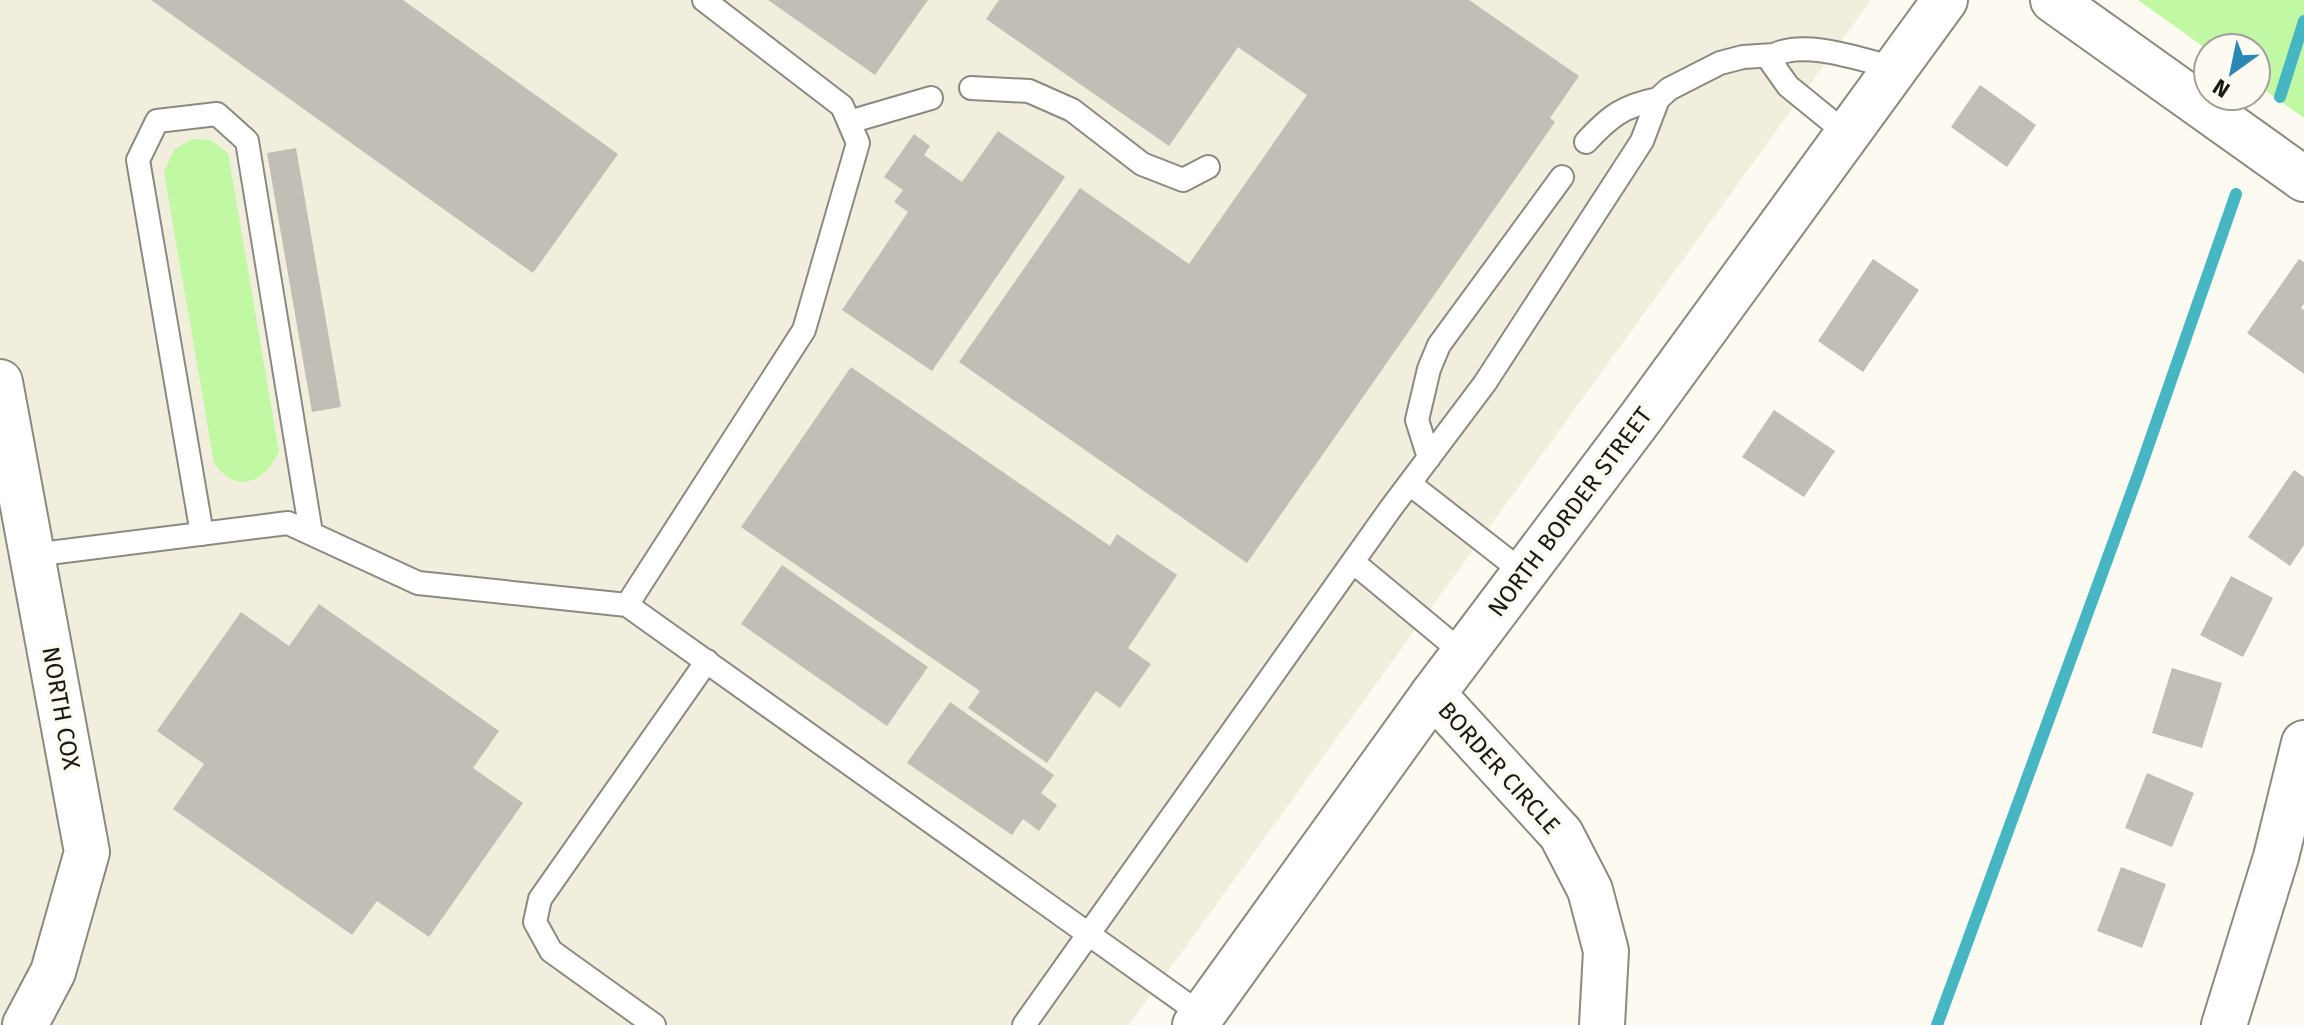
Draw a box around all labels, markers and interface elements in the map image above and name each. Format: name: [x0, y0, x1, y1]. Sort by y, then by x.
north arrow: [2192, 32, 2272, 112]
text: N: [2208, 73, 2235, 104]
street label: NORTH BORDER STREET: [1482, 401, 1658, 622]
street label: NORTH COX: [36, 644, 86, 772]
street label: BORDER CIRCLE: [1432, 696, 1566, 840]

